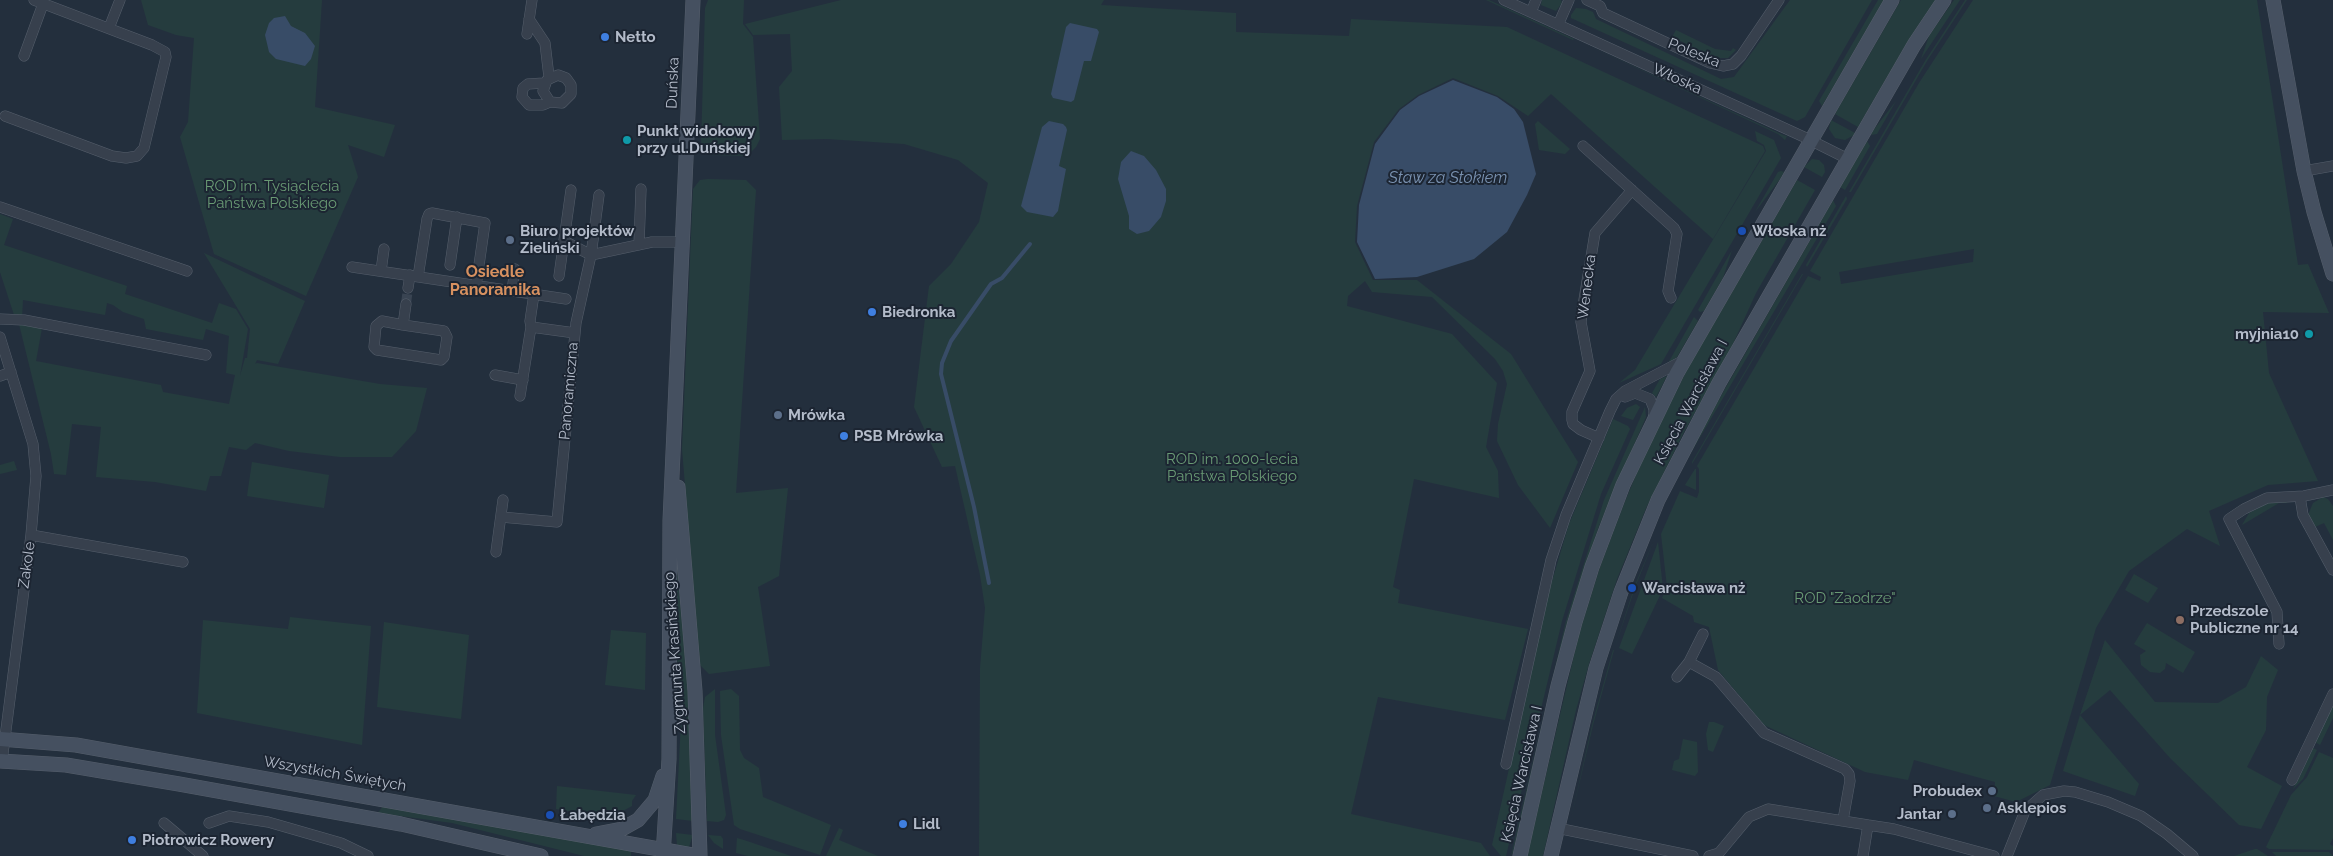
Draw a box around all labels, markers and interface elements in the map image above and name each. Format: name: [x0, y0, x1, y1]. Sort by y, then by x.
place label: Netto: [615, 28, 656, 46]
marker: Netto: [599, 31, 611, 43]
street label: Poleska: [1665, 34, 1723, 72]
street label: Duńska: [663, 57, 683, 109]
street label: Włoska: [1649, 60, 1705, 98]
place label: Punkt widokowy przy ul.Duńskiej: [637, 122, 755, 157]
marker: Punkt widokowy przy ul.Duńskiej: [621, 134, 633, 146]
water label: Staw za Stokiem: [1389, 168, 1507, 188]
park label: ROD im. Tysiąclecia Państwa Polskiego: [205, 177, 339, 212]
place label: Biuro projektów Zieliński: [520, 222, 634, 257]
place label: Włoska nż: [1752, 222, 1826, 240]
marker: Włoska nż: [1736, 225, 1748, 237]
marker: Biuro projektów Zieliński: [504, 234, 516, 246]
street label: Wenecka: [1574, 253, 1600, 321]
district label: Osiedle Panoramika: [450, 262, 540, 300]
place label: Biedronka: [882, 303, 955, 321]
marker: Biedronka: [866, 306, 878, 318]
place label: myjnia10: [2235, 325, 2299, 343]
marker: myjnia10: [2303, 328, 2315, 340]
street label: Księcia Warcisława I: [1650, 336, 1732, 468]
street label: Panoramiczna: [556, 341, 582, 441]
place label: Mrówka: [788, 406, 845, 424]
marker: Mrówka: [772, 409, 784, 421]
place label: PSB Mrówka: [854, 427, 943, 445]
marker: PSB Mrówka: [838, 430, 850, 442]
park label: ROD im. 1000-lecia Państwa Polskiego: [1166, 450, 1298, 485]
street label: Zakole: [15, 540, 39, 590]
street label: Zygmunta Krasińskiego: [660, 571, 690, 735]
place label: Warcisława nż: [1642, 579, 1745, 597]
marker: Warcisława nż: [1626, 582, 1638, 594]
park label: ROD "Zaodrze": [1794, 589, 1896, 607]
place label: Przedszole Publiczne nr 14: [2190, 602, 2299, 637]
marker: Przedszole Publiczne nr 14: [2174, 614, 2186, 626]
street label: Księcia Warcisława I: [1498, 704, 1546, 844]
street label: Wszystkich Świętych: [262, 753, 408, 795]
place label: Probudex: [1913, 782, 1982, 800]
marker: Probudex: [1986, 785, 1998, 797]
place label: Asklepios: [1997, 799, 2066, 817]
marker: Asklepios: [1981, 802, 1993, 814]
place label: Jantar: [1897, 805, 1942, 823]
place label: Łabędzia: [560, 806, 626, 824]
marker: Jantar: [1946, 808, 1958, 820]
marker: Łabędzia: [544, 809, 556, 821]
place label: Lidl: [913, 815, 940, 833]
marker: Lidl: [897, 818, 909, 830]
place label: Piotrowicz Rowery: [142, 831, 274, 849]
marker: Piotrowicz Rowery: [126, 834, 138, 846]

